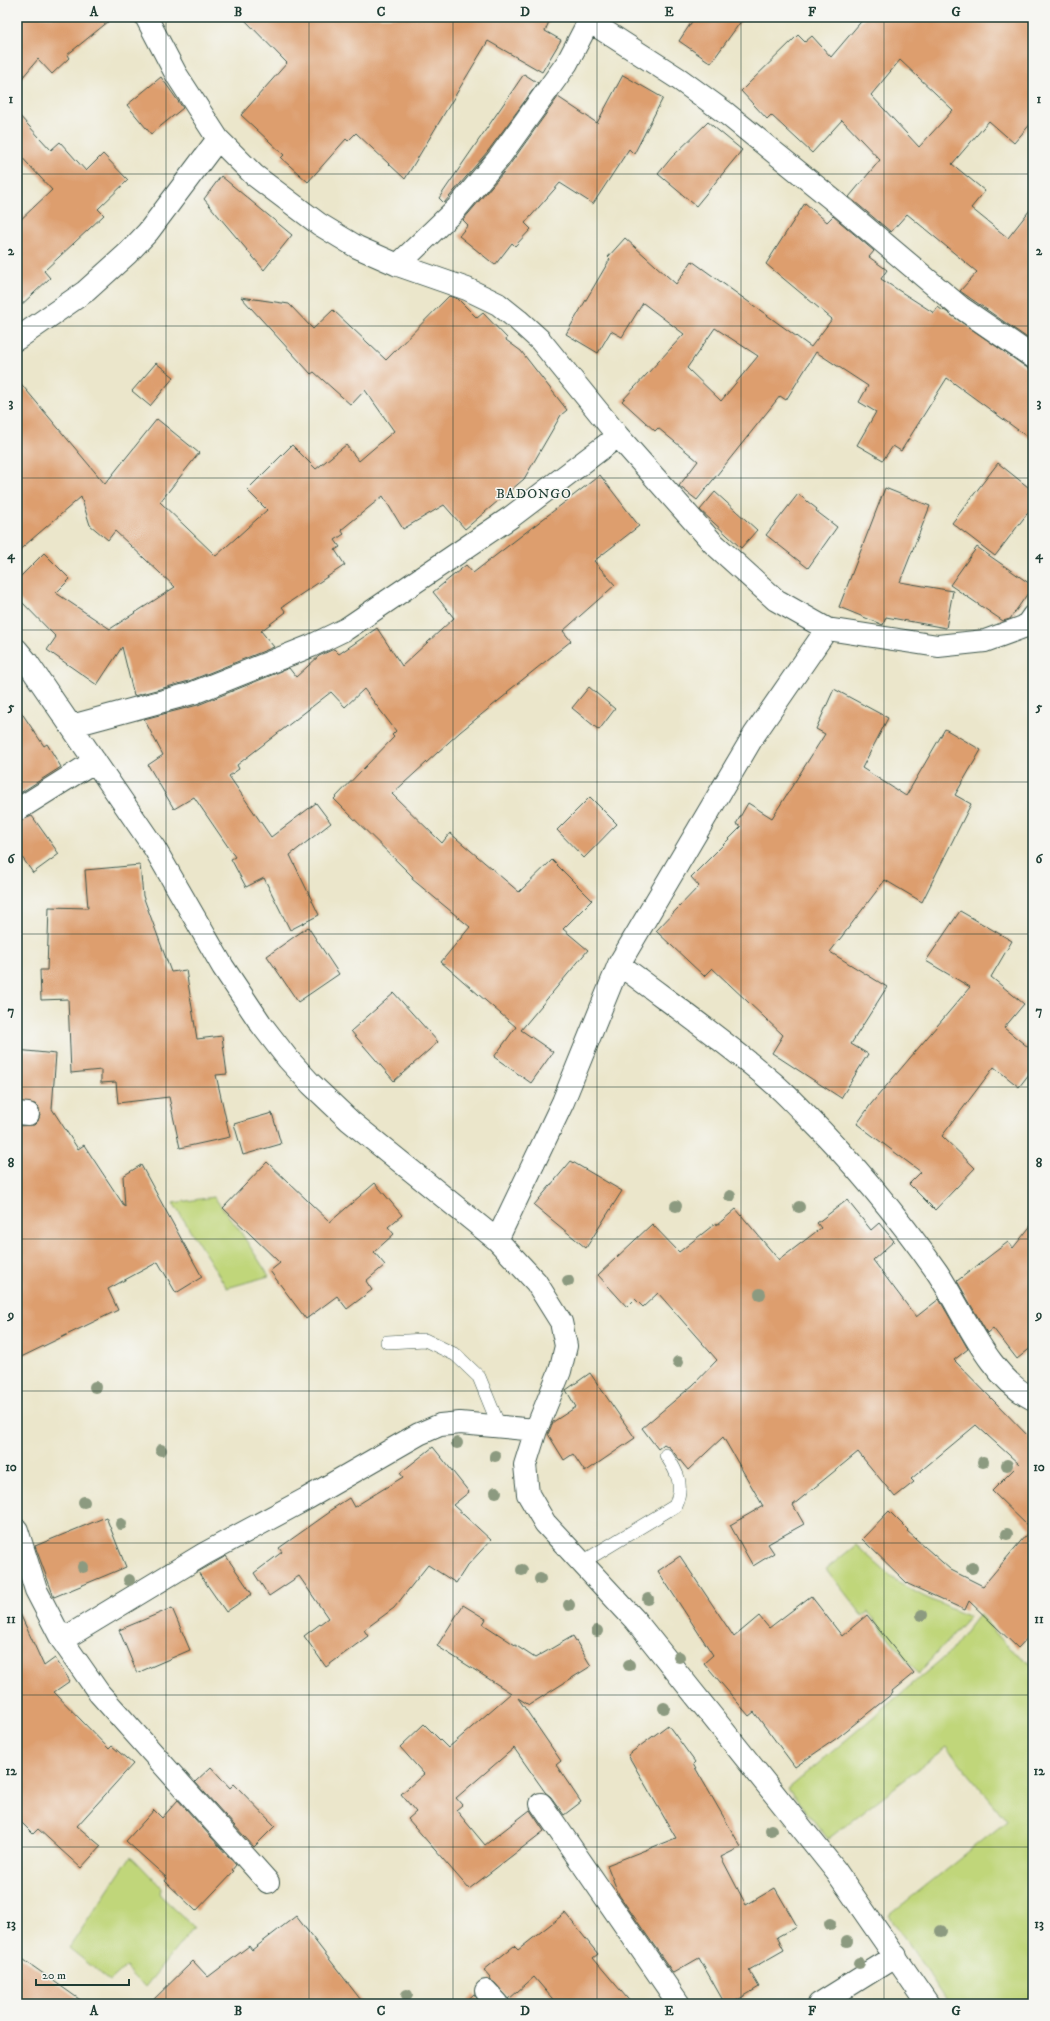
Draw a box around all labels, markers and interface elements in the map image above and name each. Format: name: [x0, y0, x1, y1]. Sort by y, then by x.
text: A: [89, 4, 99, 20]
text: B: [234, 4, 242, 20]
text: C: [377, 4, 386, 20]
text: D: [520, 4, 530, 20]
text: E: [664, 4, 674, 20]
text: F: [808, 4, 817, 20]
text: G: [951, 4, 961, 20]
text: 1: [9, 91, 14, 107]
text: 1: [1037, 91, 1042, 107]
text: 2: [8, 243, 15, 259]
text: 2: [1036, 243, 1043, 259]
text: 3: [9, 395, 14, 411]
text: 3: [1037, 395, 1042, 411]
district label: BADONGO: [496, 485, 572, 503]
text: 4: [6, 547, 15, 564]
text: 4: [1034, 547, 1043, 564]
text: 5: [7, 699, 15, 715]
text: 5: [1035, 699, 1043, 715]
text: 6: [8, 851, 16, 867]
text: 6: [1036, 851, 1044, 867]
text: 7: [8, 1003, 15, 1019]
text: 7: [1036, 1003, 1043, 1019]
text: 8: [8, 1155, 15, 1171]
text: 8: [1036, 1155, 1043, 1171]
text: 9: [7, 1307, 14, 1323]
text: 9: [1035, 1307, 1042, 1323]
text: 10: [5, 1459, 17, 1475]
text: 10: [1033, 1459, 1045, 1475]
text: 11: [6, 1611, 16, 1627]
text: 11: [1034, 1611, 1044, 1627]
text: 12: [5, 1763, 17, 1779]
text: 12: [1033, 1763, 1045, 1779]
text: 13: [6, 1916, 16, 1932]
text: 13: [1034, 1916, 1044, 1932]
scale bar: [36, 1961, 129, 1987]
text: 20 m: [42, 1968, 66, 1983]
text: A: [89, 2003, 99, 2019]
text: B: [234, 2003, 242, 2019]
text: C: [377, 2003, 386, 2019]
text: D: [520, 2003, 530, 2019]
text: E: [664, 2003, 674, 2019]
text: F: [808, 2003, 817, 2019]
text: G: [951, 2003, 961, 2019]

